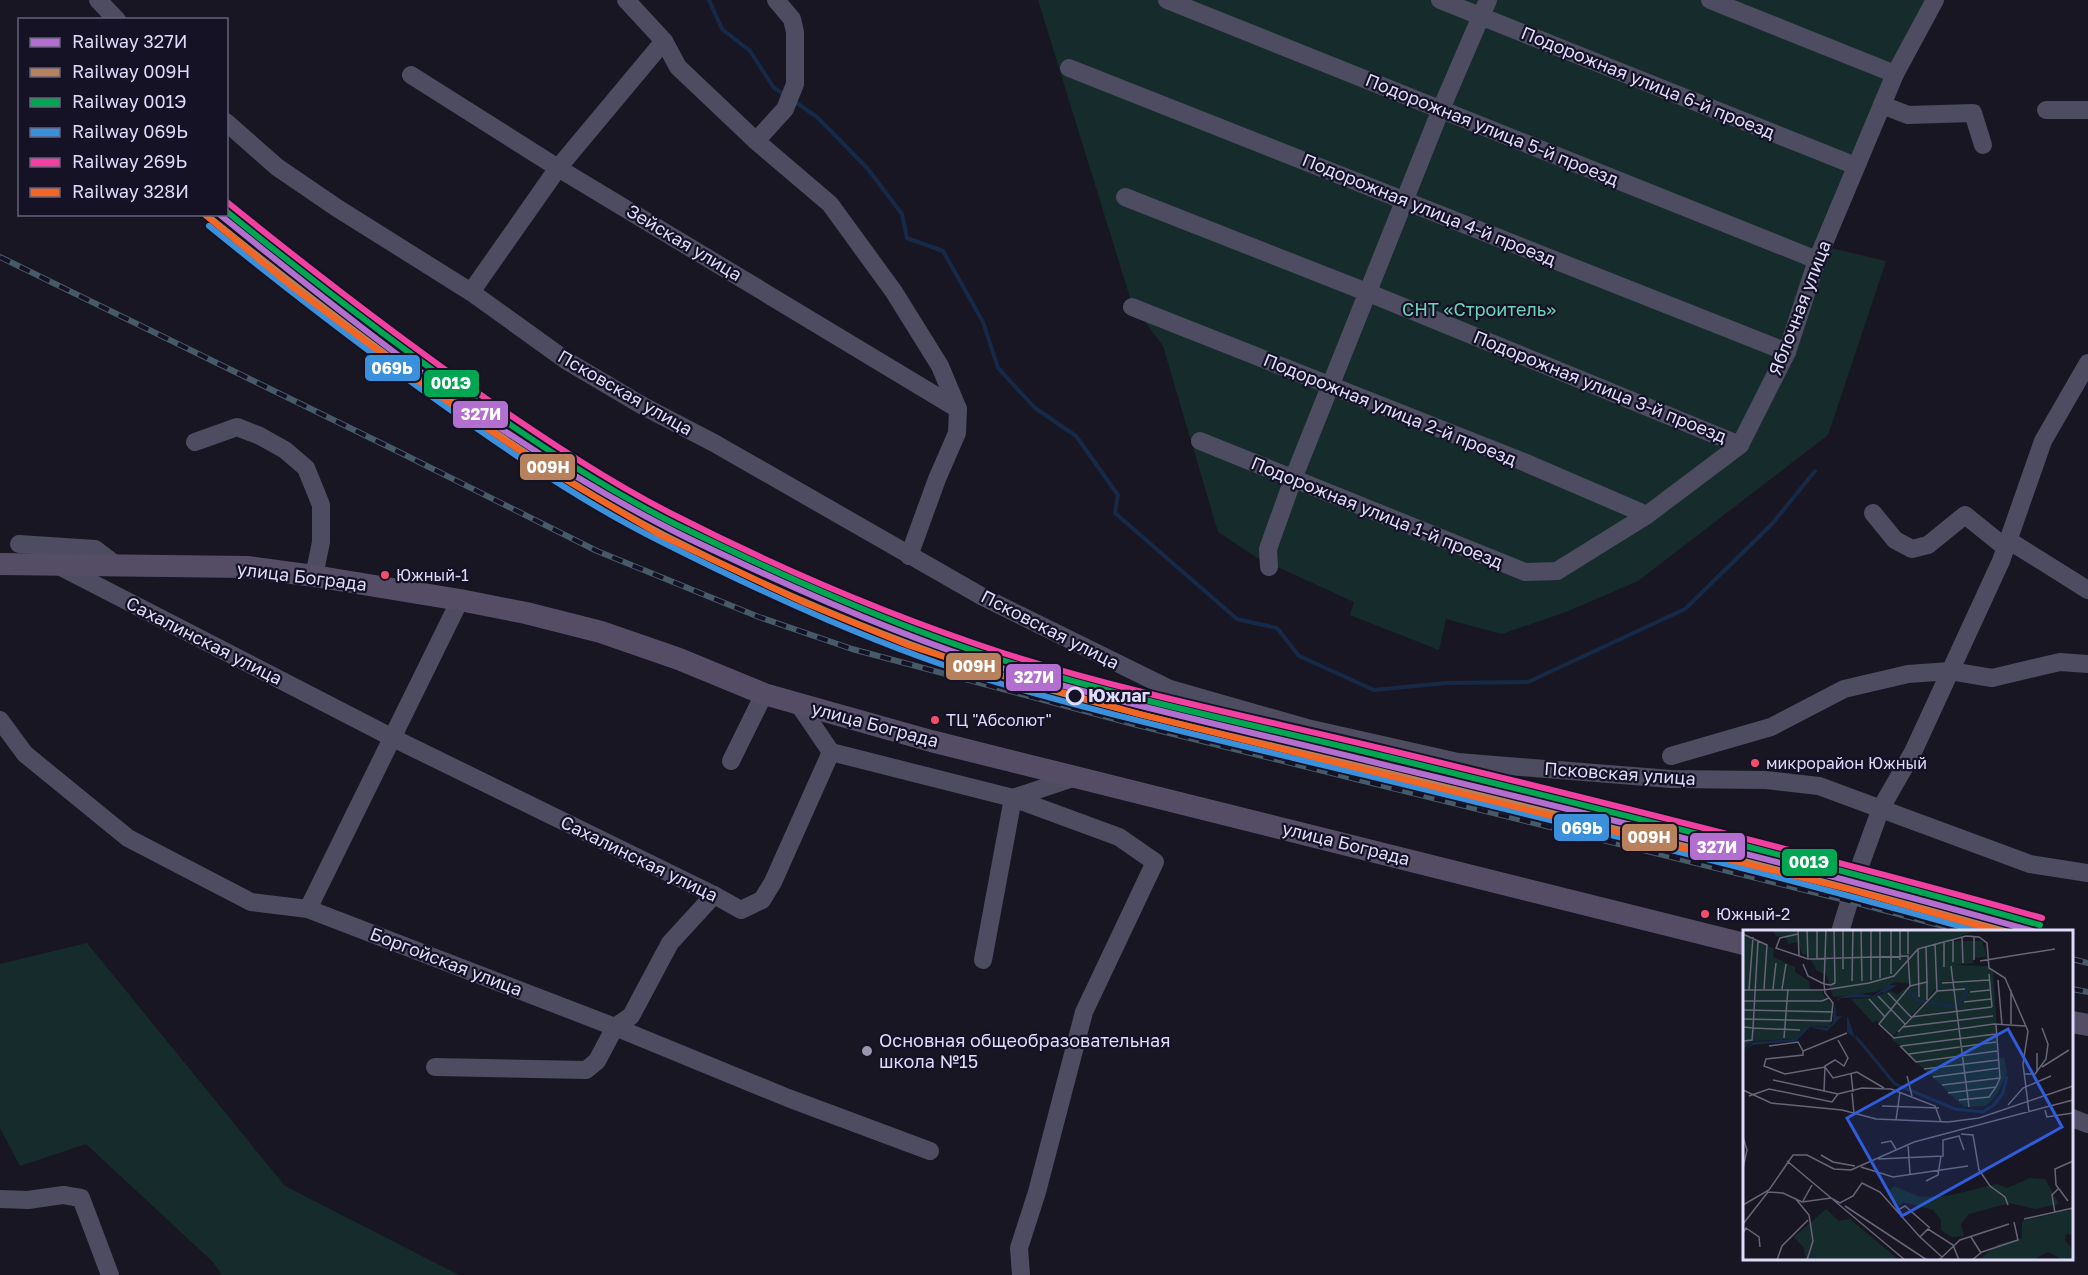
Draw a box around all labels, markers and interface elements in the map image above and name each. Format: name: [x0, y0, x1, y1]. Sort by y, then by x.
legend: [18, 18, 228, 216]
street label: Подорожная улица 6-й проезд: [1518, 21, 1778, 143]
text: Railway 327И: [72, 30, 187, 52]
text: Railway 009Н: [72, 60, 190, 82]
street label: Подорожная улица 5-й проезд: [1363, 68, 1622, 190]
text: Railway 001Э: [72, 90, 187, 112]
text: Railway 069Ь: [72, 120, 188, 142]
street label: Подорожная улица 4-й проезд: [1299, 148, 1560, 270]
text: Railway 269Ь: [72, 150, 187, 172]
text: Railway 328И: [72, 180, 189, 202]
street label: Зейская улица: [623, 199, 746, 285]
street label: Яблочная улица: [1763, 237, 1835, 378]
park label: СНТ «Строитель»: [1402, 298, 1556, 320]
street label: Подорожная улица 3-й проезд: [1471, 325, 1730, 447]
street label: Псковская улица: [554, 345, 697, 440]
street label: Подорожная улица 2-й проезд: [1261, 348, 1520, 470]
line badge: 069Ь: [364, 354, 421, 382]
text: 069Ь: [371, 358, 413, 378]
line badge: 001Э: [423, 369, 480, 398]
text: 001Э: [431, 373, 471, 393]
line badge: 327И: [452, 400, 509, 429]
text: 327И: [461, 404, 501, 424]
street label: Подорожная улица 1-й проезд: [1248, 451, 1506, 573]
line badge: 009Н: [519, 453, 576, 481]
text: 009Н: [526, 457, 570, 477]
street label: улица Бограда: [236, 557, 368, 595]
place label: Южный-1: [396, 565, 469, 585]
marker: Южный-1: [379, 569, 391, 581]
street label: Псковская улица: [978, 585, 1123, 673]
street label: Сахалинская улица: [123, 591, 286, 689]
line badge: 009Н: [945, 652, 1002, 681]
text: 009Н: [952, 656, 996, 676]
line badge: 327И: [1005, 663, 1062, 692]
text: 327И: [1014, 667, 1054, 687]
place label: Южлаг: [1088, 684, 1150, 706]
marker: Южлаг: [1066, 687, 1084, 705]
street label: улица Бограда: [809, 696, 941, 752]
place label: ТЦ "Абсолют": [946, 710, 1052, 730]
marker: ТЦ "Абсолют": [929, 714, 941, 726]
place label: микрорайон Южный: [1766, 753, 1927, 773]
street label: Псковская улица: [1544, 757, 1697, 789]
marker: микрорайон Южный: [1749, 757, 1761, 769]
street label: Сахалинская улица: [557, 810, 722, 906]
line badge: 069Ь: [1553, 813, 1610, 842]
street label: улица Бограда: [1280, 817, 1412, 870]
text: 069Ь: [1561, 818, 1603, 838]
line badge: 009Н: [1621, 823, 1678, 852]
text: 009Н: [1627, 827, 1671, 847]
line badge: 327И: [1689, 832, 1746, 861]
text: 327И: [1697, 837, 1737, 857]
line badge: 001Э: [1781, 848, 1838, 877]
text: 001Э: [1789, 852, 1829, 872]
place label: Южный-2: [1716, 904, 1790, 924]
marker: Южный-2: [1699, 908, 1711, 920]
street label: Боргойская улица: [367, 922, 526, 1000]
inset map: [1743, 930, 2073, 1260]
place label: Основная общеобразовательная школа №15: [879, 1029, 1171, 1072]
marker: Основная общеобразовательная школа №15: [860, 1044, 874, 1058]

